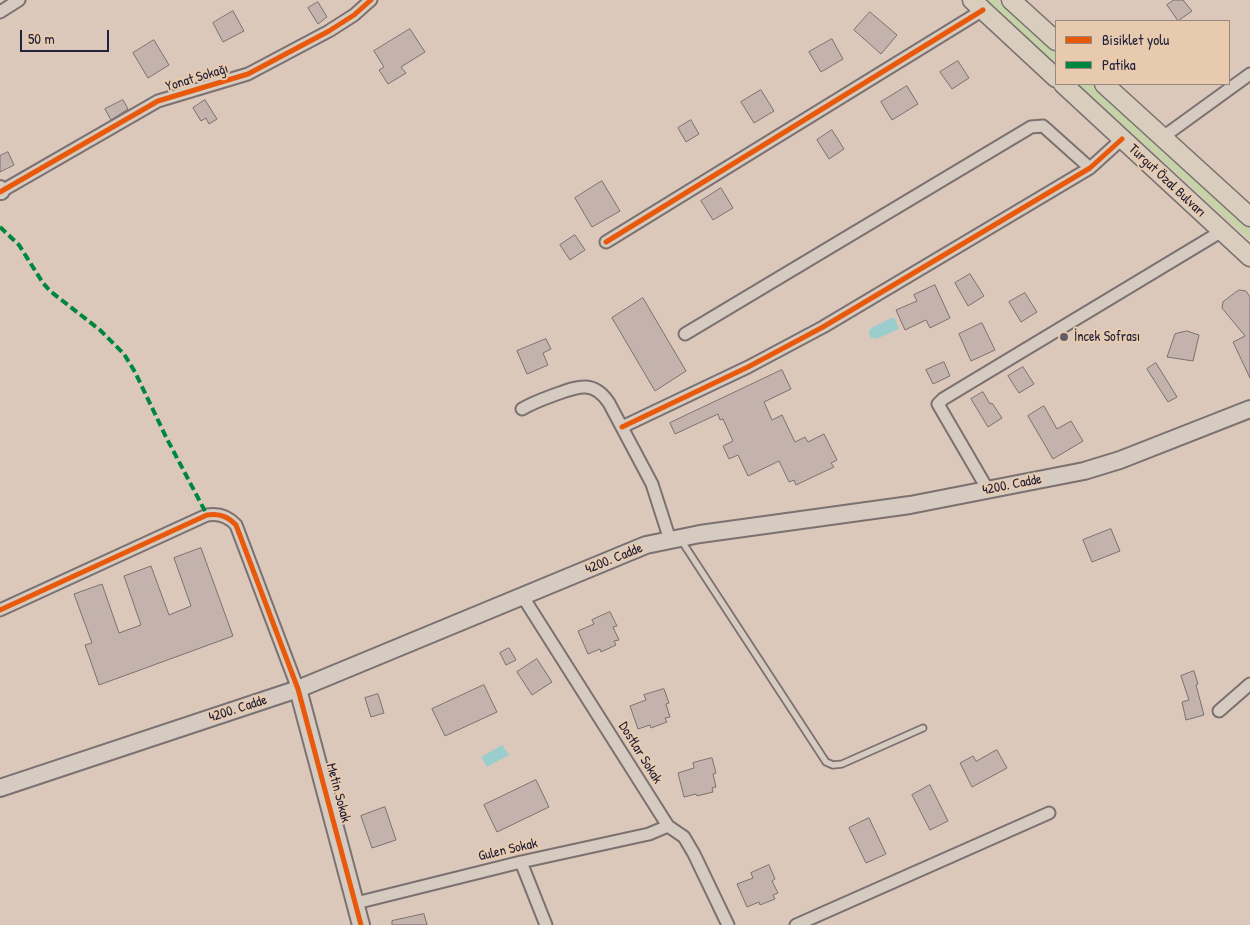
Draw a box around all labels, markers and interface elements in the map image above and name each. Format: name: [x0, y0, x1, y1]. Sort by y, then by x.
scale bar: [22, 20, 111, 52]
legend: [1055, 20, 1230, 85]
text: 50 m: [28, 28, 55, 49]
text: Bisiklet yolu: [1102, 29, 1169, 50]
text: Patika: [1102, 54, 1136, 75]
street label: Yonat Sokağı: [164, 61, 230, 95]
street label: Turgut Özal Bulvarı: [1125, 141, 1209, 221]
place label: İncek Sofrası: [1074, 329, 1140, 345]
marker: İncek Sofrası: [1058, 331, 1070, 343]
street label: 4200. Cadde: [981, 471, 1043, 499]
street label: 4200. Cadde: [583, 540, 645, 578]
street label: 4200. Cadde: [207, 692, 269, 726]
street label: Dostlar Sokak: [614, 719, 666, 787]
street label: Metin Sokak: [322, 762, 354, 824]
street label: Gulen Sokak: [477, 835, 539, 865]

